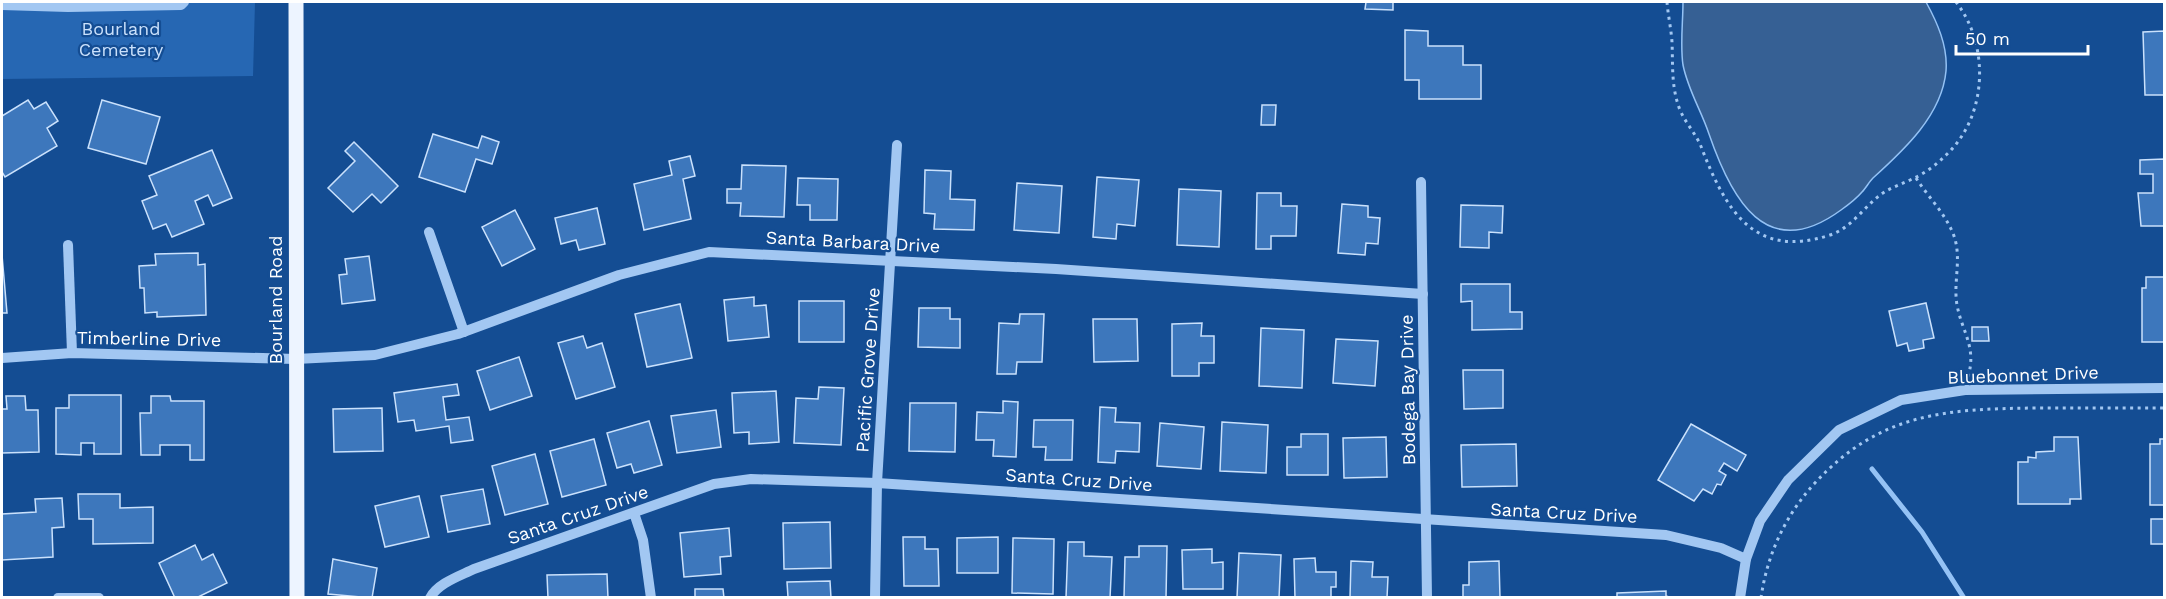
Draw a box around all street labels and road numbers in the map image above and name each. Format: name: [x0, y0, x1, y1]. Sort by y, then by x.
street label: Santa Barbara Drive: [765, 226, 941, 257]
street label: Bourland Road: [265, 235, 286, 365]
street label: Pacific Grove Drive: [851, 287, 884, 453]
street label: Bodega Bay Drive: [1396, 314, 1419, 466]
street label: Timberline Drive: [77, 327, 221, 350]
street label: Bluebonnet Drive: [1947, 361, 2099, 388]
street label: Santa Cruz Drive: [1005, 464, 1153, 495]
street label: Santa Cruz Drive: [505, 481, 651, 548]
street label: Santa Cruz Drive: [1490, 498, 1638, 527]

